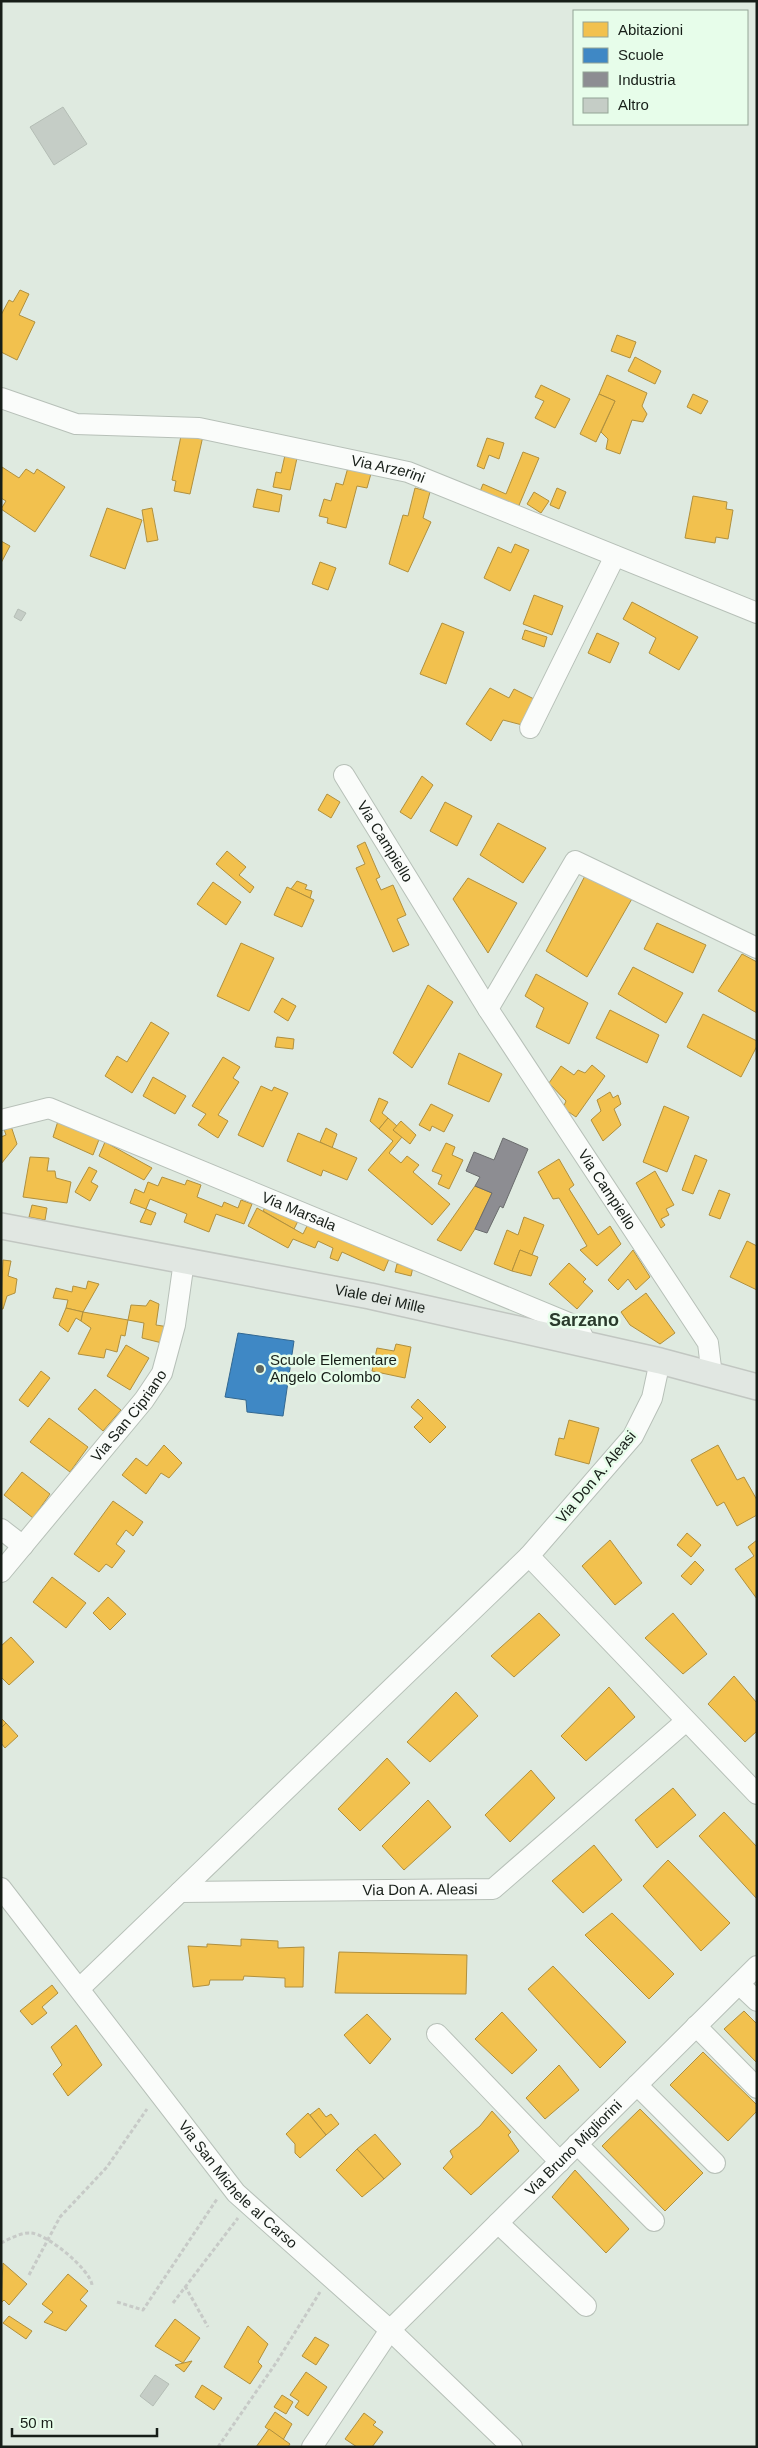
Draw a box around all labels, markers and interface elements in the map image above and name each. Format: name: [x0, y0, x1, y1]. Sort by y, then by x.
legend: [573, 10, 748, 125]
text: Abitazioni: [618, 21, 683, 38]
text: Scuole: [618, 46, 664, 63]
text: Industria: [618, 71, 676, 88]
text: Altro: [618, 96, 649, 113]
street label: Via Arzerini: [350, 451, 428, 486]
street label: Via Campiello: [354, 797, 417, 885]
street label: Via Campiello: [575, 1146, 640, 1233]
street label: Via Marsala: [259, 1188, 339, 1234]
street label: Viale dei Mille: [333, 1280, 427, 1316]
district label: Sarzano: [549, 1310, 619, 1330]
place label: Scuole Elementare Angelo Colombo: [270, 1351, 397, 1385]
marker: Scuole Elementare Angelo Colombo: [254, 1363, 266, 1375]
street label: Via San Cipriano: [87, 1366, 170, 1465]
street label: Via Don A. Aleasi: [552, 1427, 639, 1526]
street label: Via Don A. Aleasi: [362, 1880, 478, 1898]
street label: Via Bruno Migliorini: [521, 2096, 625, 2199]
street label: Via San Michele al Carso: [175, 2117, 301, 2252]
scale bar: [12, 2406, 158, 2438]
text: 50 m: [20, 2414, 53, 2431]

